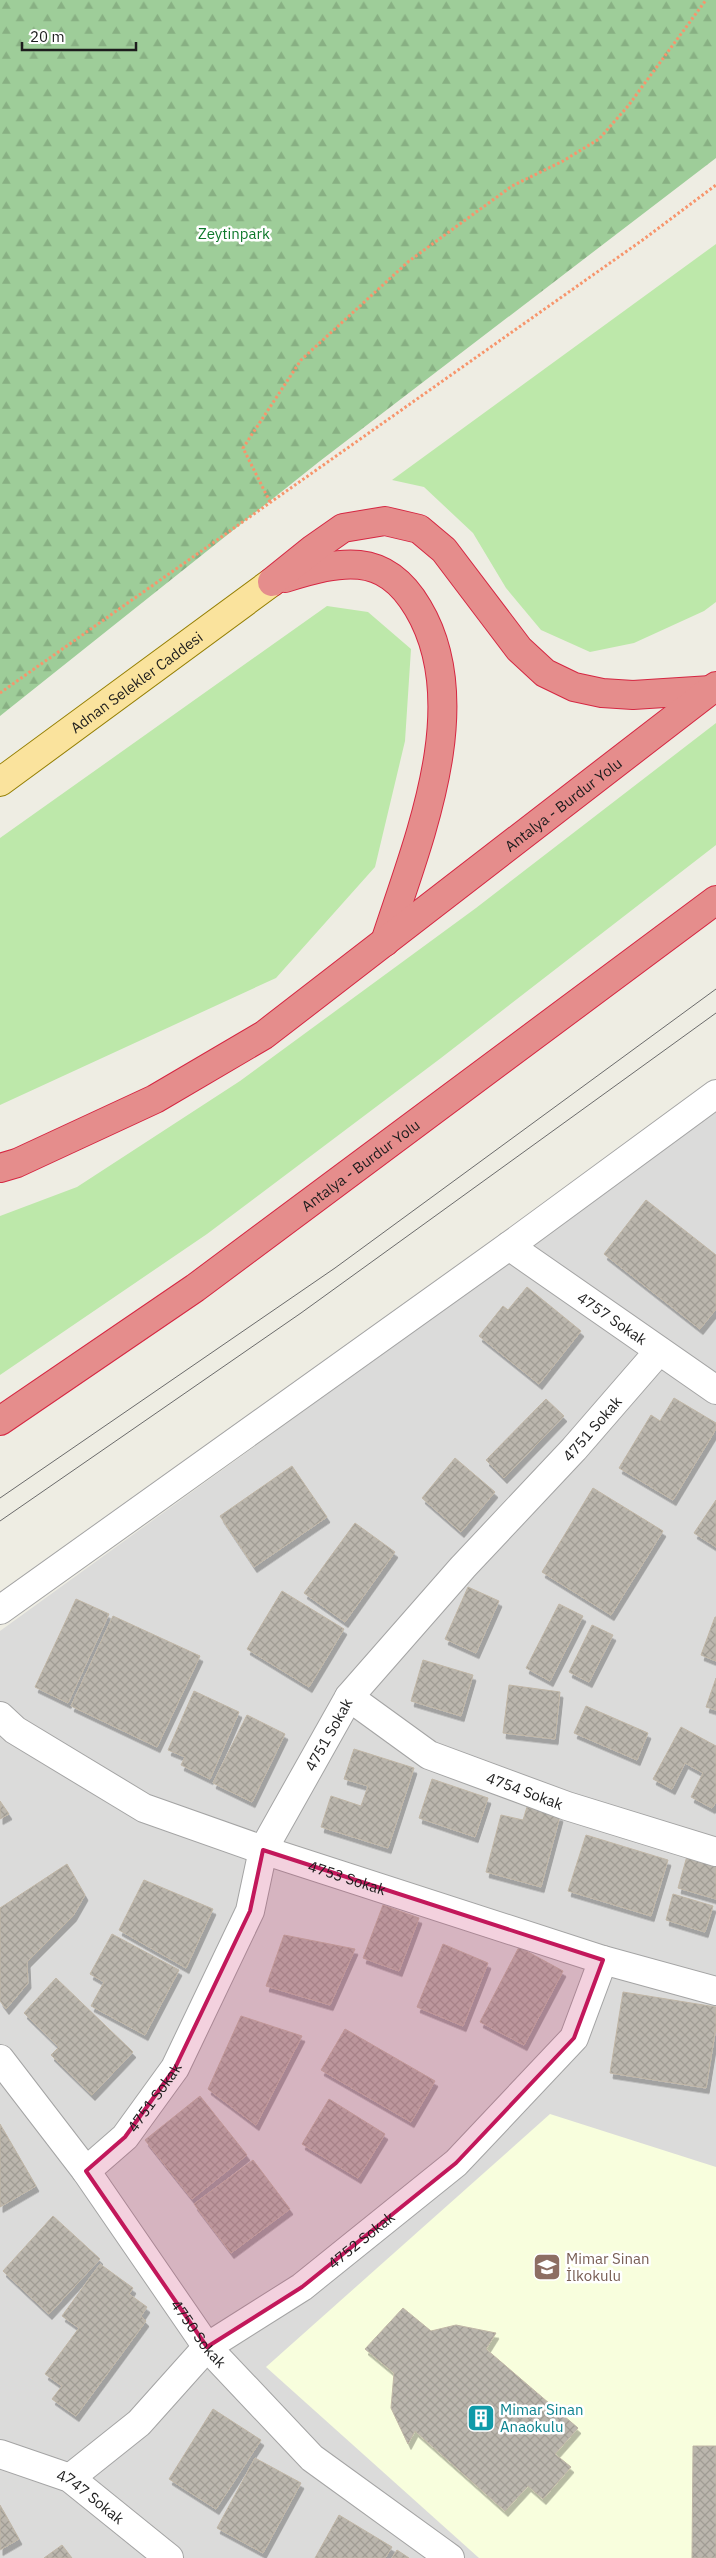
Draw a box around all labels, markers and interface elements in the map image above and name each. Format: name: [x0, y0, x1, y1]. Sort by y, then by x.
scale bar: [22, 20, 136, 52]
text: 20 m: [30, 27, 65, 46]
park label: Zeytinpark: [198, 224, 270, 243]
street label: Adnan Selekler Caddesi: [66, 627, 206, 737]
street label: Antalya - Burdur Yolu: [501, 753, 625, 855]
street label: Antalya - Burdur Yolu: [297, 1115, 423, 1215]
street label: 4757 Sokak: [574, 1287, 651, 1349]
street label: 4751 Sokak: [558, 1392, 625, 1465]
street label: 4751 Sokak: [300, 1695, 356, 1774]
street label: 4754 Sokak: [484, 1768, 566, 1813]
street label: 4753 Sokak: [306, 1856, 389, 1899]
street label: 4751 Sokak: [123, 2060, 185, 2135]
street label: 4752 Sokak: [323, 2207, 398, 2272]
place label: Mimar Sinan İlkokulu: [566, 2249, 650, 2285]
school or university icon: Mimar Sinan İlkokulu: [532, 2252, 562, 2282]
street label: 4750 Sokak: [167, 2295, 231, 2371]
place label: Mimar Sinan Anaokulu: [500, 2400, 584, 2436]
building icon: Mimar Sinan Anaokulu: [466, 2403, 496, 2433]
street label: 4747 Sokak: [54, 2465, 128, 2528]

